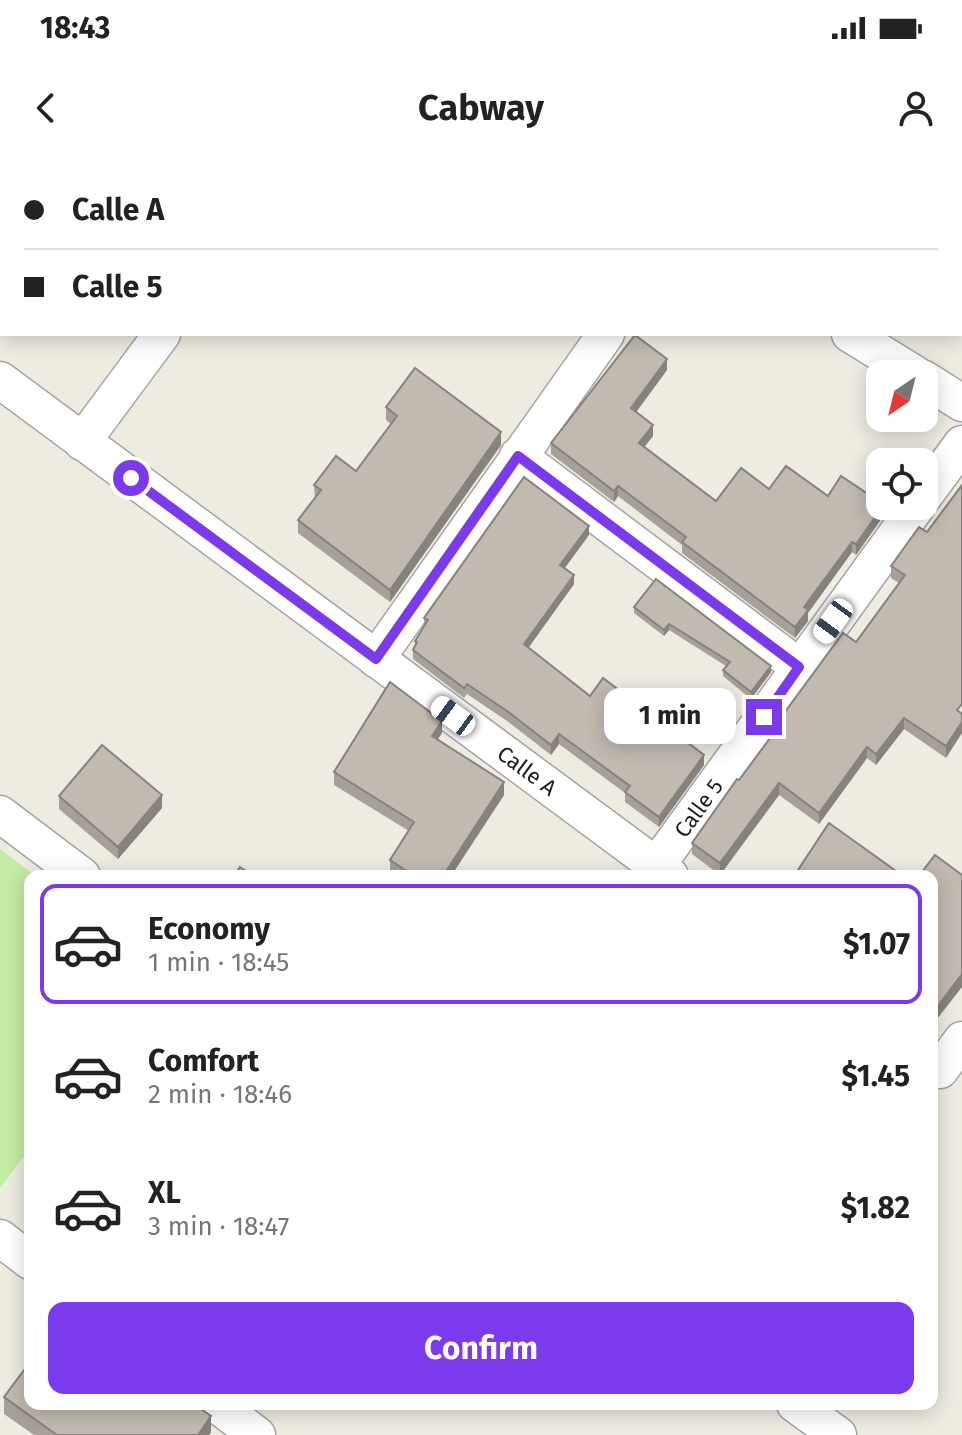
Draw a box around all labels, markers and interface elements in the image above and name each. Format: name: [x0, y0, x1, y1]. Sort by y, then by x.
text: 18:43: [40, 10, 110, 46]
icon: back: [24, 86, 68, 130]
text: Cabway: [418, 86, 544, 130]
icon: person: [894, 86, 938, 130]
text: Calle A: [72, 192, 164, 228]
text: Calle 5: [72, 269, 163, 305]
north arrow: [866, 360, 938, 432]
map controls: [866, 360, 938, 520]
button: locate: [866, 448, 938, 520]
route start: [113, 460, 149, 496]
car: [809, 595, 857, 647]
callout: 1 min: [604, 689, 736, 745]
car: [427, 692, 479, 740]
route end: [746, 699, 782, 735]
text: 1 min: [639, 700, 701, 731]
street label: Calle A: [492, 740, 563, 801]
street label: Calle 5: [668, 774, 728, 842]
icon: car: [52, 908, 124, 980]
text: Economy: [148, 911, 270, 947]
text: $1.07: [843, 926, 910, 962]
text: 1 min · 18:45: [148, 947, 289, 978]
icon: car: [52, 1040, 124, 1112]
text: Comfort: [148, 1043, 259, 1079]
text: $1.45: [841, 1058, 910, 1094]
text: 2 min · 18:46: [148, 1079, 292, 1110]
icon: car: [52, 1172, 124, 1244]
text: XL: [148, 1175, 181, 1211]
text: $1.82: [841, 1190, 910, 1226]
text: 3 min · 18:47: [148, 1211, 289, 1242]
button: Confirm: [48, 1302, 914, 1394]

